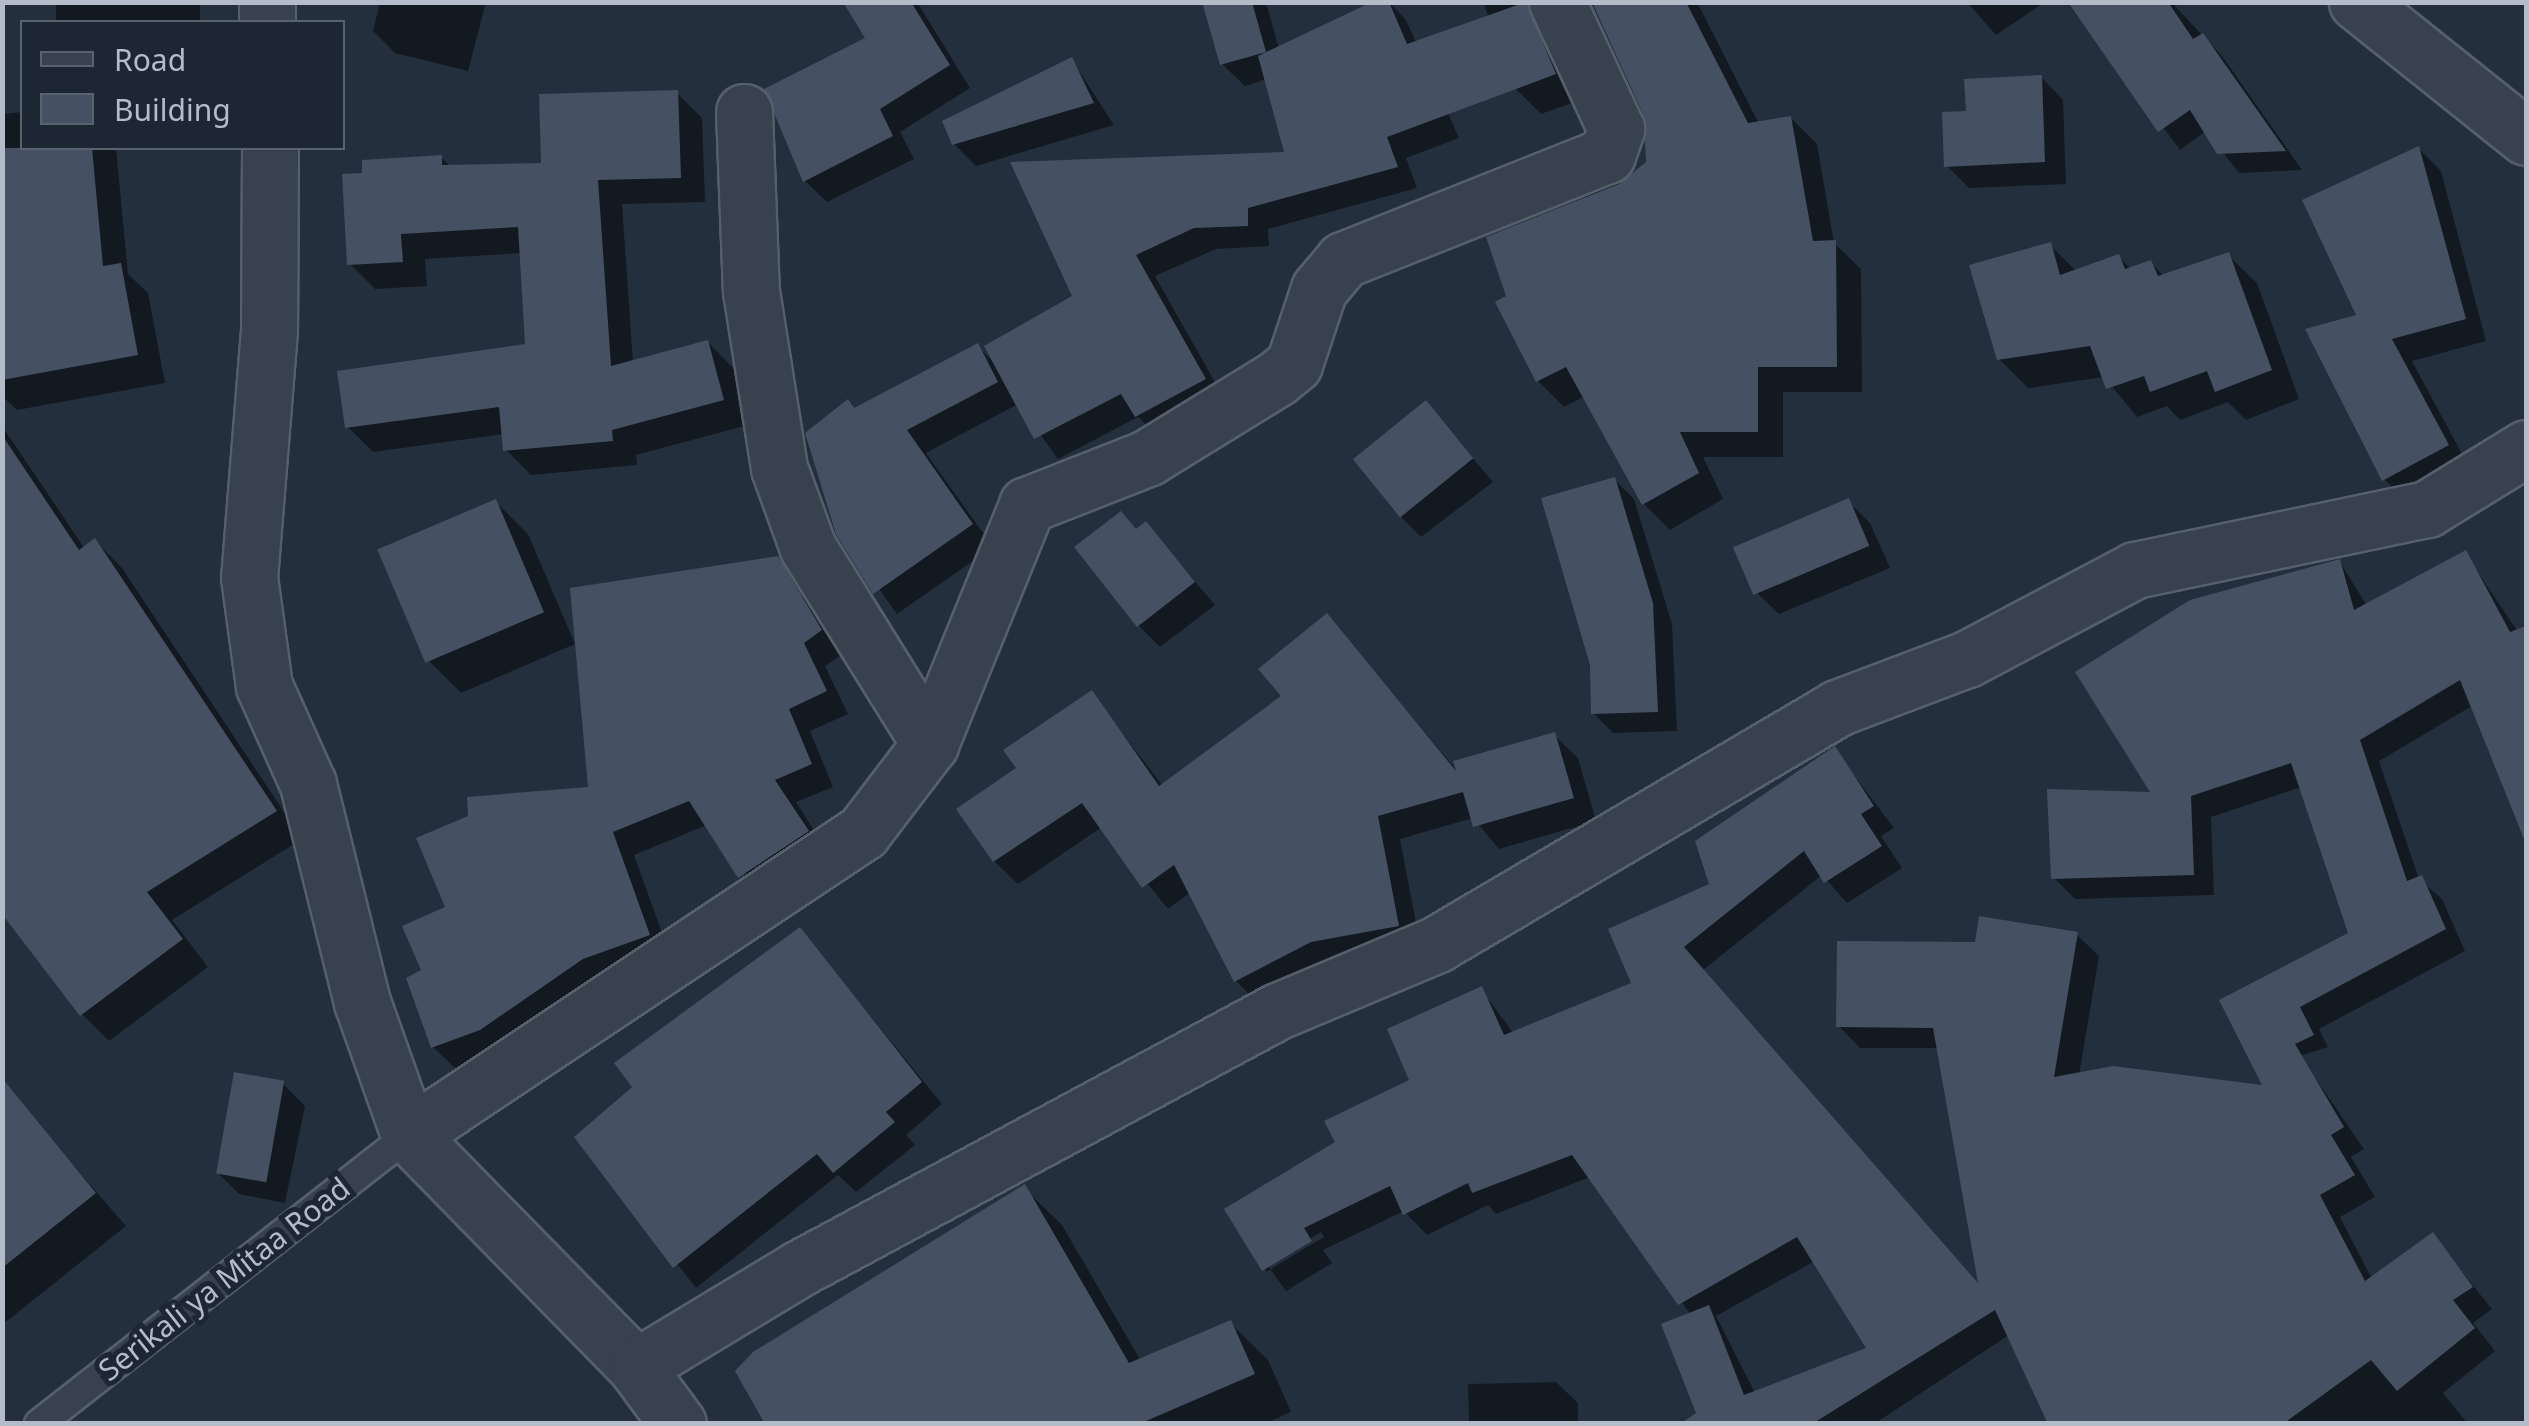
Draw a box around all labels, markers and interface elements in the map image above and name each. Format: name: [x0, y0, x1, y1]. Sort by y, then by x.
legend: [20, 20, 345, 150]
text: Road: [114, 39, 186, 80]
text: Building: [114, 89, 231, 130]
street label: Serikali ya Mitaa Road: [91, 1170, 357, 1388]

